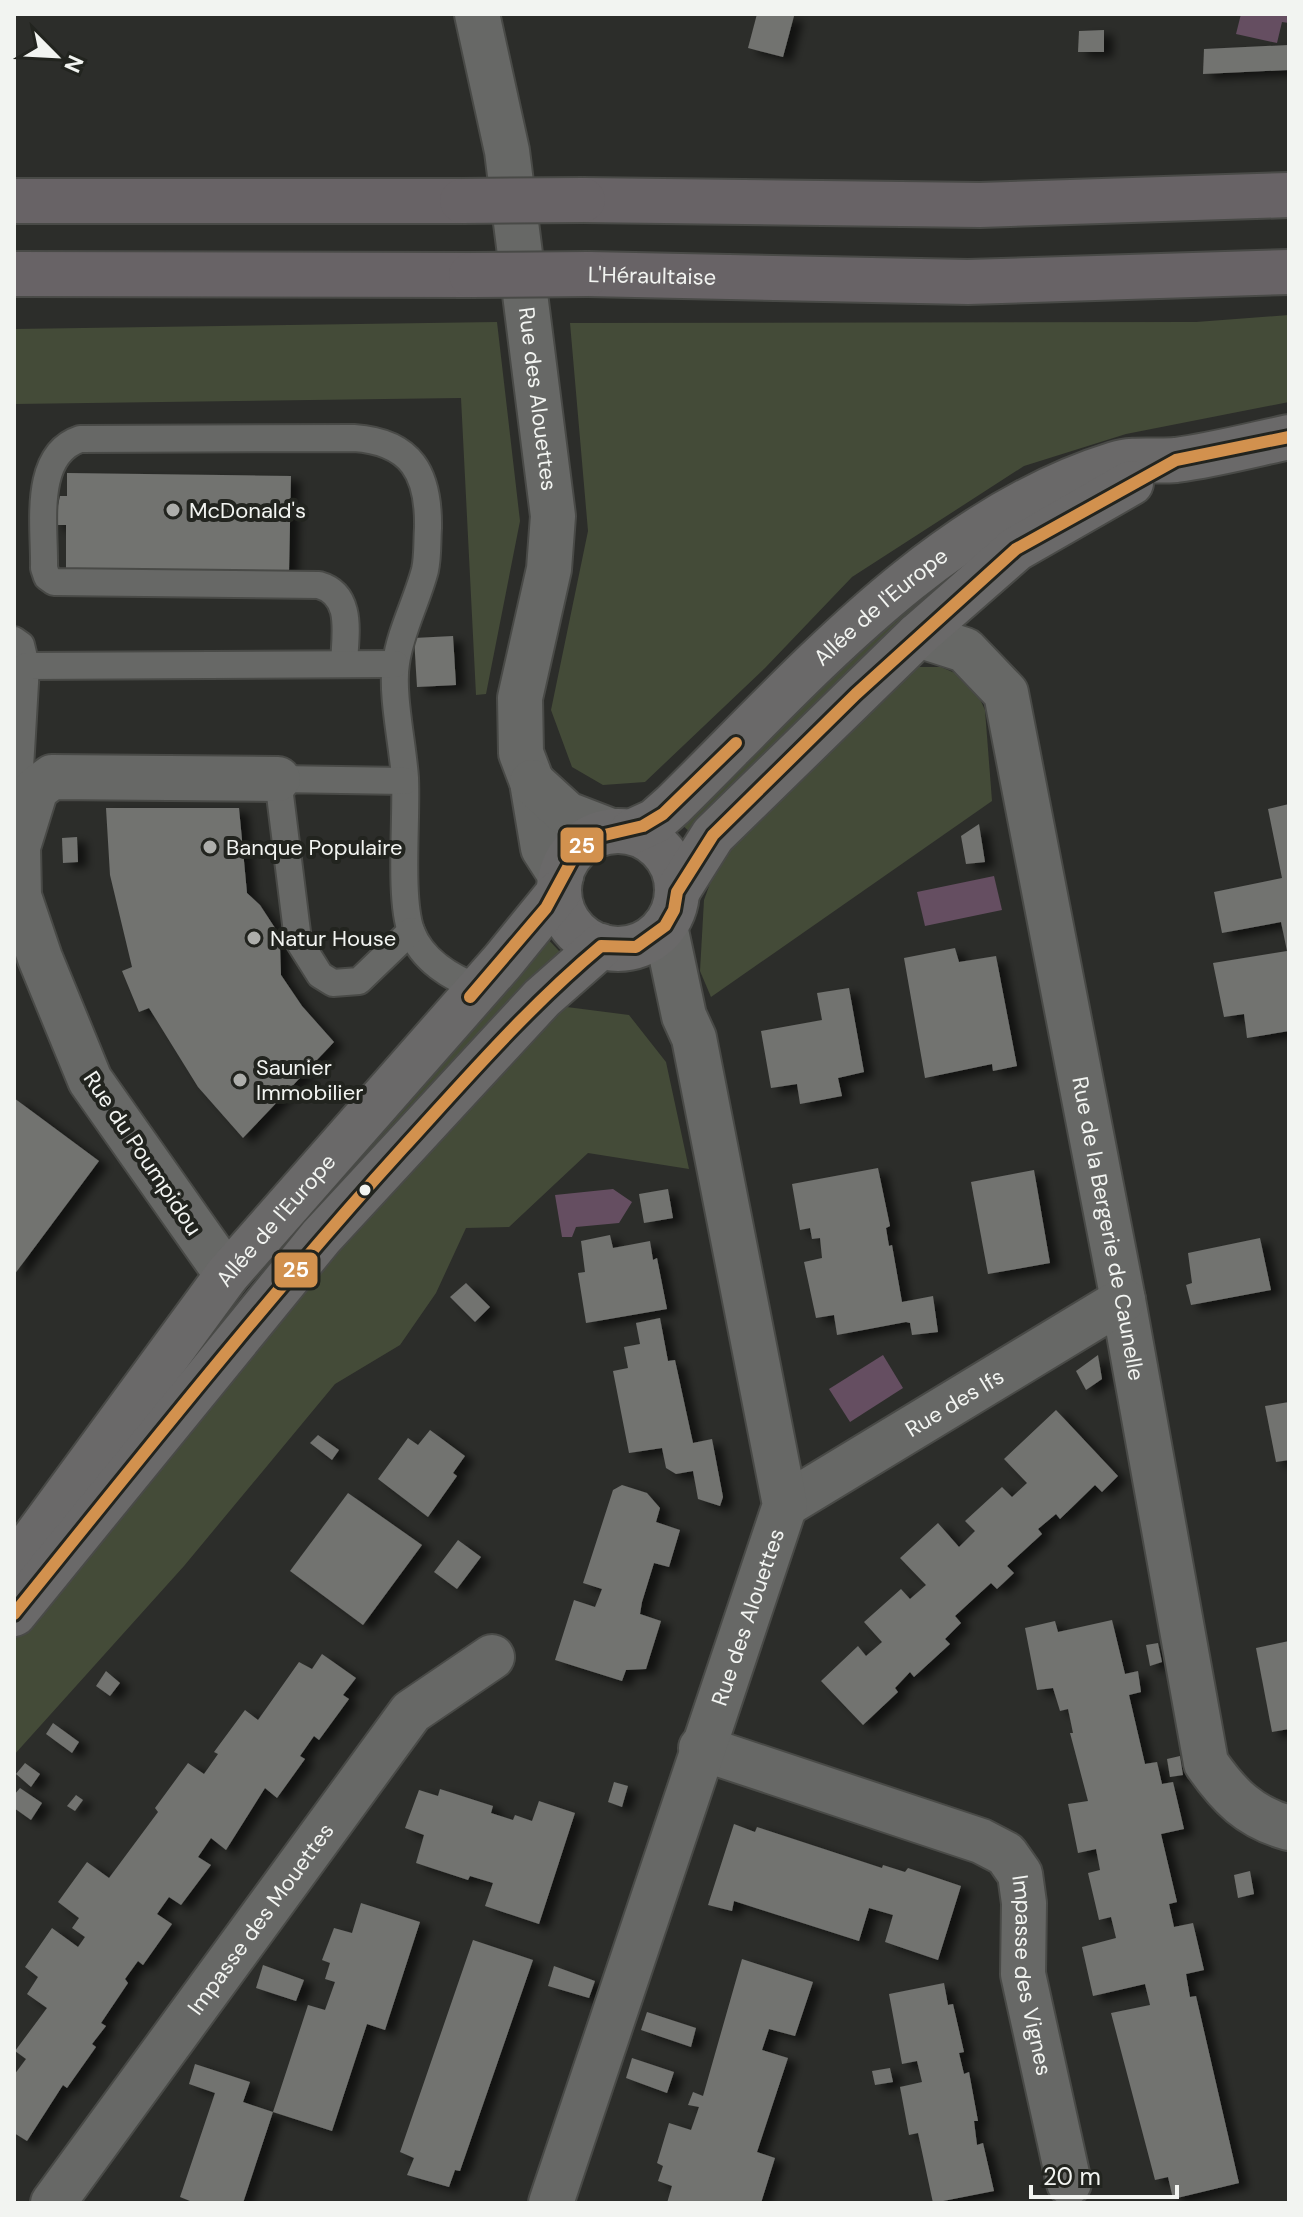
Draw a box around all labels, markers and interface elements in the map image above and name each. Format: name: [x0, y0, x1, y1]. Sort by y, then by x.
north arrow: [16, 16, 96, 96]
text: N: [57, 51, 90, 77]
street label: L'Héraultaise: [588, 260, 716, 292]
street label: Rue des Alouettes: [512, 305, 564, 492]
place label: McDonald's: [189, 496, 306, 525]
marker: McDonald's: [164, 501, 182, 519]
street label: Allée de l'Europe: [807, 541, 954, 672]
line badge: 25: [559, 826, 605, 864]
text: 25: [569, 831, 595, 860]
place label: Banque Populaire: [226, 833, 403, 862]
marker: Banque Populaire: [201, 838, 219, 856]
place label: Natur House: [270, 924, 396, 953]
marker: Natur House: [245, 929, 263, 947]
place label: Saunier Immobilier: [256, 1053, 363, 1107]
street label: Rue du Poumpidou: [77, 1066, 208, 1241]
marker: Saunier Immobilier: [231, 1071, 249, 1089]
street label: Rue de la Bergerie de Caunelle: [1065, 1074, 1151, 1383]
street label: Allée de l'Europe: [209, 1148, 342, 1292]
unlabelled marker: [357, 1182, 373, 1198]
line badge: 25: [273, 1251, 319, 1289]
text: 25: [283, 1255, 309, 1284]
street label: Rue des Ifs: [900, 1362, 1009, 1444]
street label: Rue des Alouettes: [705, 1525, 791, 1710]
street label: Impasse des Mouettes: [181, 1817, 341, 2021]
street label: Impasse des Vignes: [1005, 1873, 1059, 2078]
scale bar: [1031, 2149, 1177, 2199]
text: 20 m: [1043, 2161, 1101, 2192]

